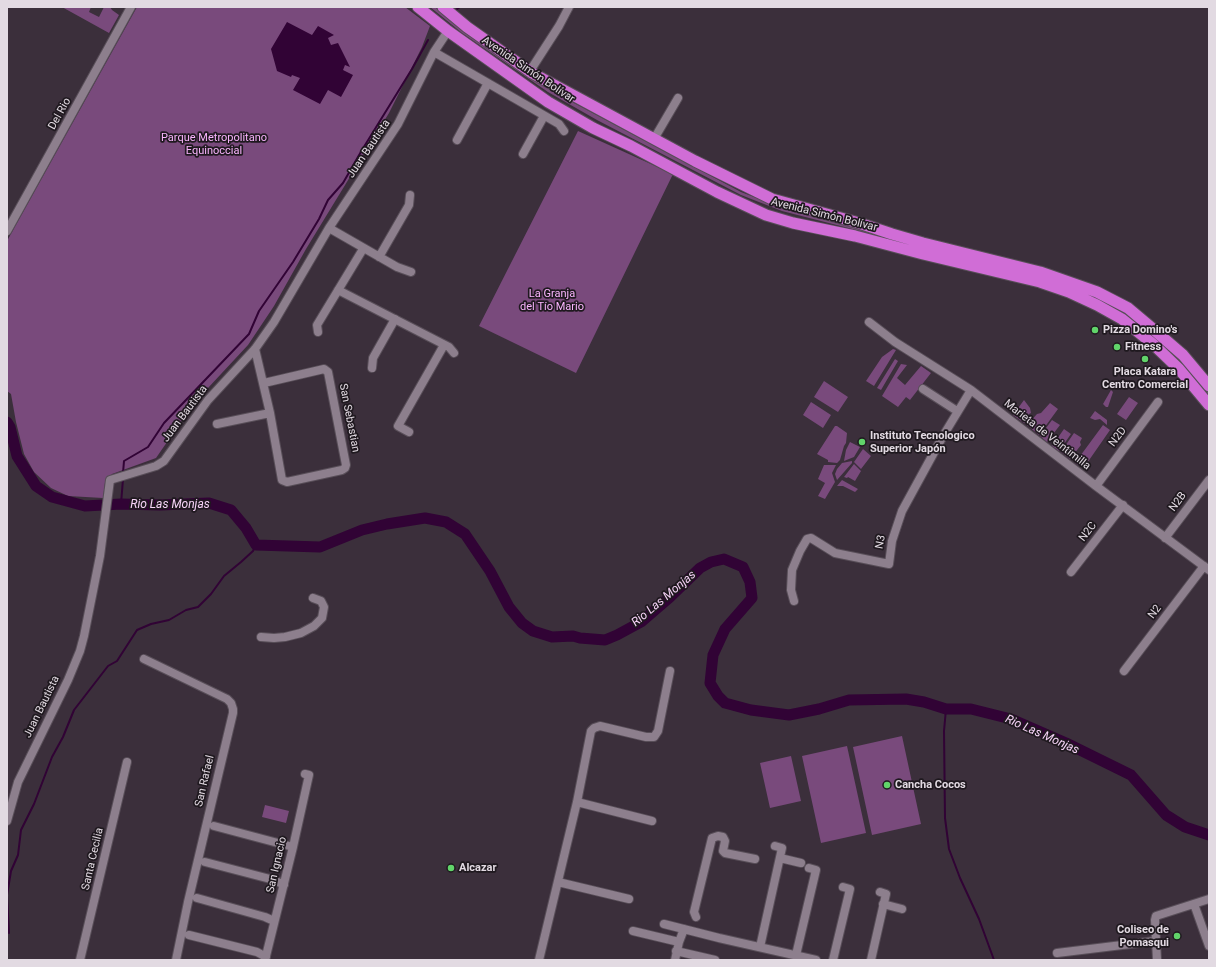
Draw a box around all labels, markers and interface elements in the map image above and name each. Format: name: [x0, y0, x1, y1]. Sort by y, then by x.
street label: Avenida Simón Bolívar: [479, 34, 577, 106]
street label: Del Rio: [46, 96, 74, 132]
street label: Juan Bautista: [345, 117, 393, 181]
park label: Parque Metropolitano Equinoccial: [161, 131, 267, 157]
street label: Avenida Simón Bolívar: [769, 195, 879, 235]
park label: La Granja del Tío Mario: [520, 287, 584, 313]
place label: Pizza Domino's: [1103, 323, 1177, 337]
marker: Pizza Domino's: [1090, 325, 1100, 335]
place label: Fitness: [1125, 340, 1161, 354]
marker: Fitness: [1112, 342, 1122, 352]
marker: Placa Katara Centro Comercial: [1140, 354, 1150, 364]
place label: Placa Katara Centro Comercial: [1102, 365, 1188, 391]
street label: San Sebastian: [336, 382, 362, 454]
street label: Juan Bautista: [159, 383, 211, 445]
street label: Marieta de Veintimilla: [1001, 397, 1093, 473]
street label: N2D: [1106, 425, 1130, 449]
place label: Instituto Tecnologico Superior Japón: [870, 429, 975, 455]
marker: Instituto Tecnologico Superior Japón: [857, 437, 867, 447]
street label: N2B: [1166, 490, 1190, 514]
water label: Rio Las Monjas: [130, 498, 210, 512]
street label: N2C: [1076, 520, 1100, 544]
street label: N3: [873, 534, 889, 550]
water label: Rio Las Monjas: [629, 568, 699, 630]
street label: N2: [1146, 602, 1164, 622]
street label: Juan Bautista: [21, 674, 63, 740]
water label: Rio Las Monjas: [1003, 712, 1081, 758]
street label: San Rafael: [193, 754, 217, 808]
place label: Cancha Cocos: [895, 778, 966, 792]
marker: Cancha Cocos: [882, 780, 892, 790]
street label: Santa Cecilia: [79, 827, 107, 891]
street label: San Ignacio: [264, 836, 290, 894]
place label: Alcazar: [459, 861, 496, 875]
marker: Alcazar: [446, 863, 456, 873]
place label: Coliseo de Pomasqui: [1117, 923, 1169, 949]
marker: Coliseo de Pomasqui: [1172, 931, 1182, 941]

